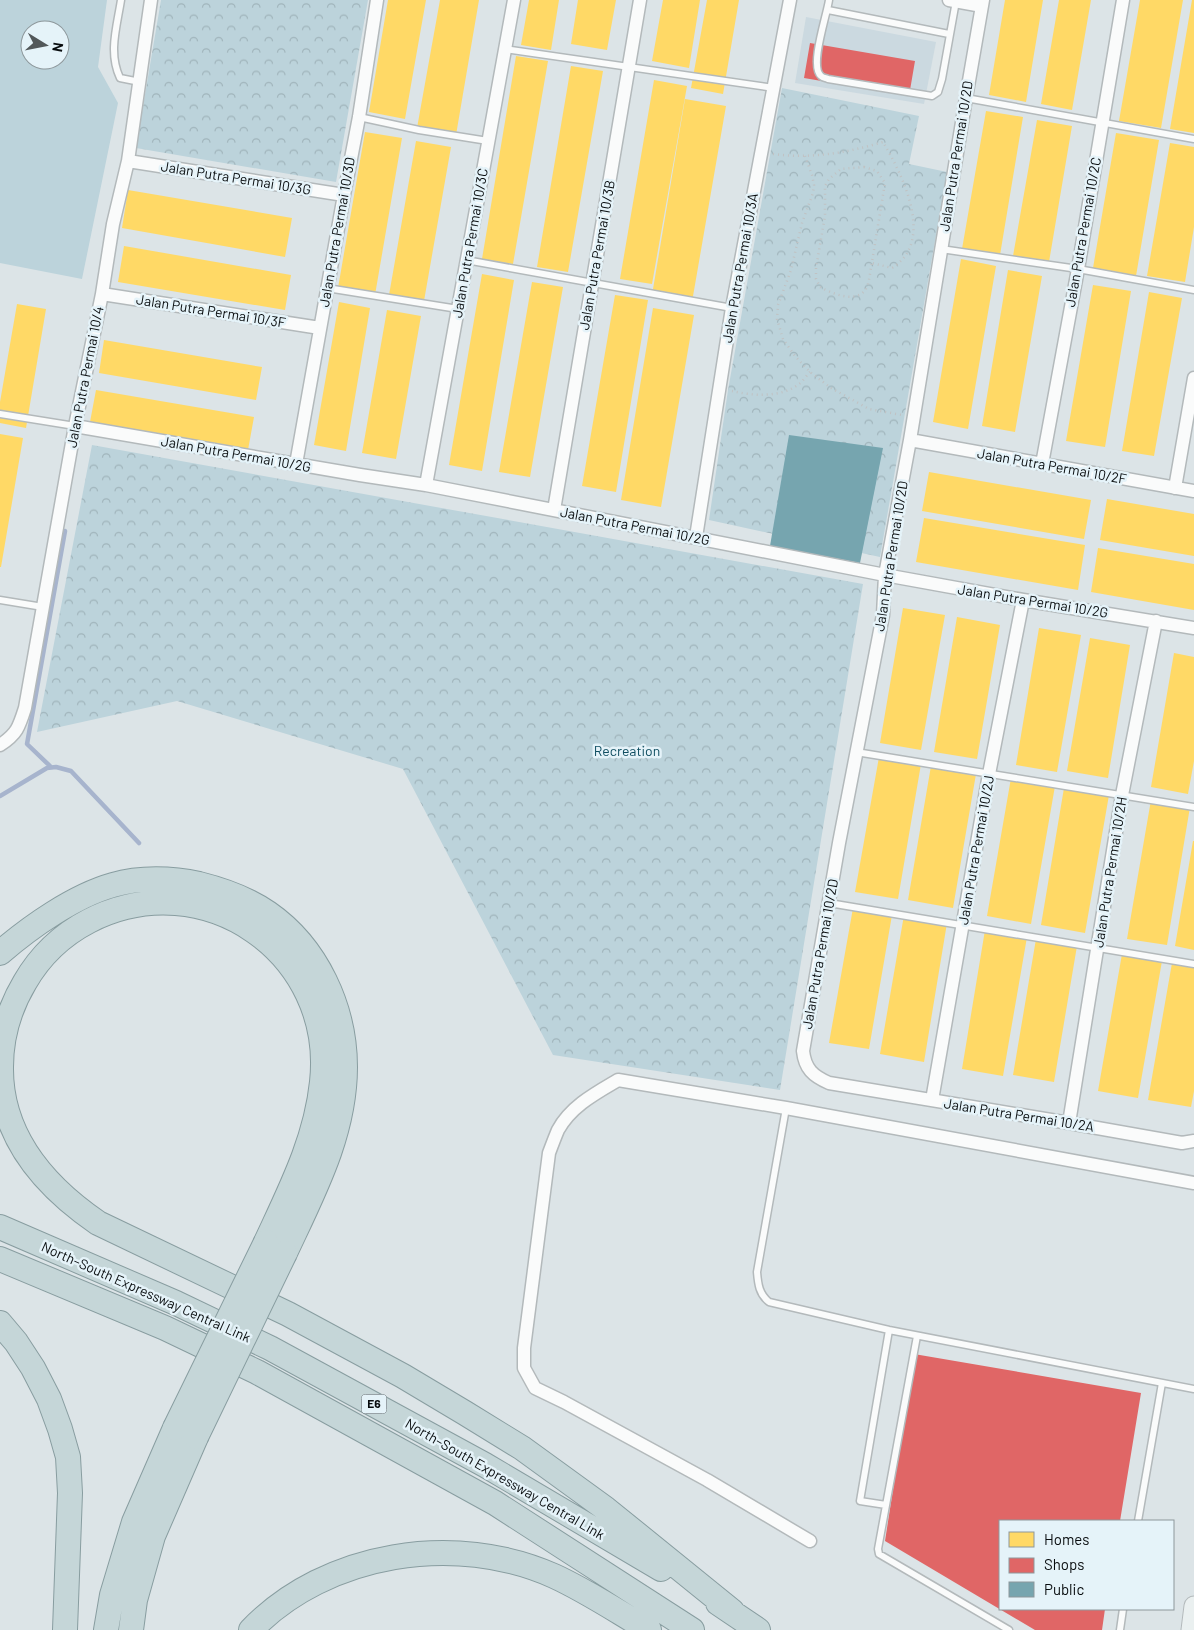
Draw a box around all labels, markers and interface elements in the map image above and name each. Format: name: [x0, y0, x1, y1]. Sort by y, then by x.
north arrow: [20, 20, 70, 70]
text: N: [49, 41, 67, 53]
street label: Jalan Putra Permai 10/2D: [935, 79, 976, 232]
street label: Jalan Putra Permai 10/3D: [315, 156, 358, 308]
street label: Jalan Putra Permai 10/2C: [1061, 156, 1104, 308]
street label: Jalan Putra Permai 10/3G: [160, 157, 312, 198]
street label: Jalan Putra Permai 10/3C: [448, 167, 491, 319]
street label: Jalan Putra Permai 10/3B: [575, 179, 618, 331]
street label: Jalan Putra Permai 10/3A: [718, 191, 761, 344]
street label: Jalan Putra Permai 10/3F: [135, 290, 287, 331]
street label: Jalan Putra Permai 10/4: [62, 305, 107, 449]
street label: Jalan Putra Permai 10/2G: [160, 432, 312, 475]
street label: Jalan Putra Permai 10/2F: [976, 444, 1128, 487]
street label: Jalan Putra Permai 10/2D: [870, 479, 911, 632]
street label: Jalan Putra Permai 10/2G: [559, 503, 711, 548]
street label: Jalan Putra Permai 10/2G: [957, 580, 1110, 621]
park label: Recreation: [594, 742, 660, 759]
street label: Jalan Putra Permai 10/2J: [954, 774, 997, 926]
street label: Jalan Putra Permai 10/2H: [1089, 795, 1130, 949]
street label: Jalan Putra Permai 10/2D: [798, 878, 841, 1030]
street label: Jalan Putra Permai 10/2A: [943, 1094, 1096, 1135]
street label: North–South Expressway Central Link: [39, 1238, 253, 1346]
road number: E6: [362, 1395, 386, 1414]
street label: North–South Expressway Central Link: [403, 1414, 608, 1543]
legend: [999, 1520, 1174, 1610]
text: Homes: [1044, 1530, 1089, 1548]
text: Shops: [1044, 1555, 1084, 1573]
text: Public: [1044, 1580, 1084, 1598]

